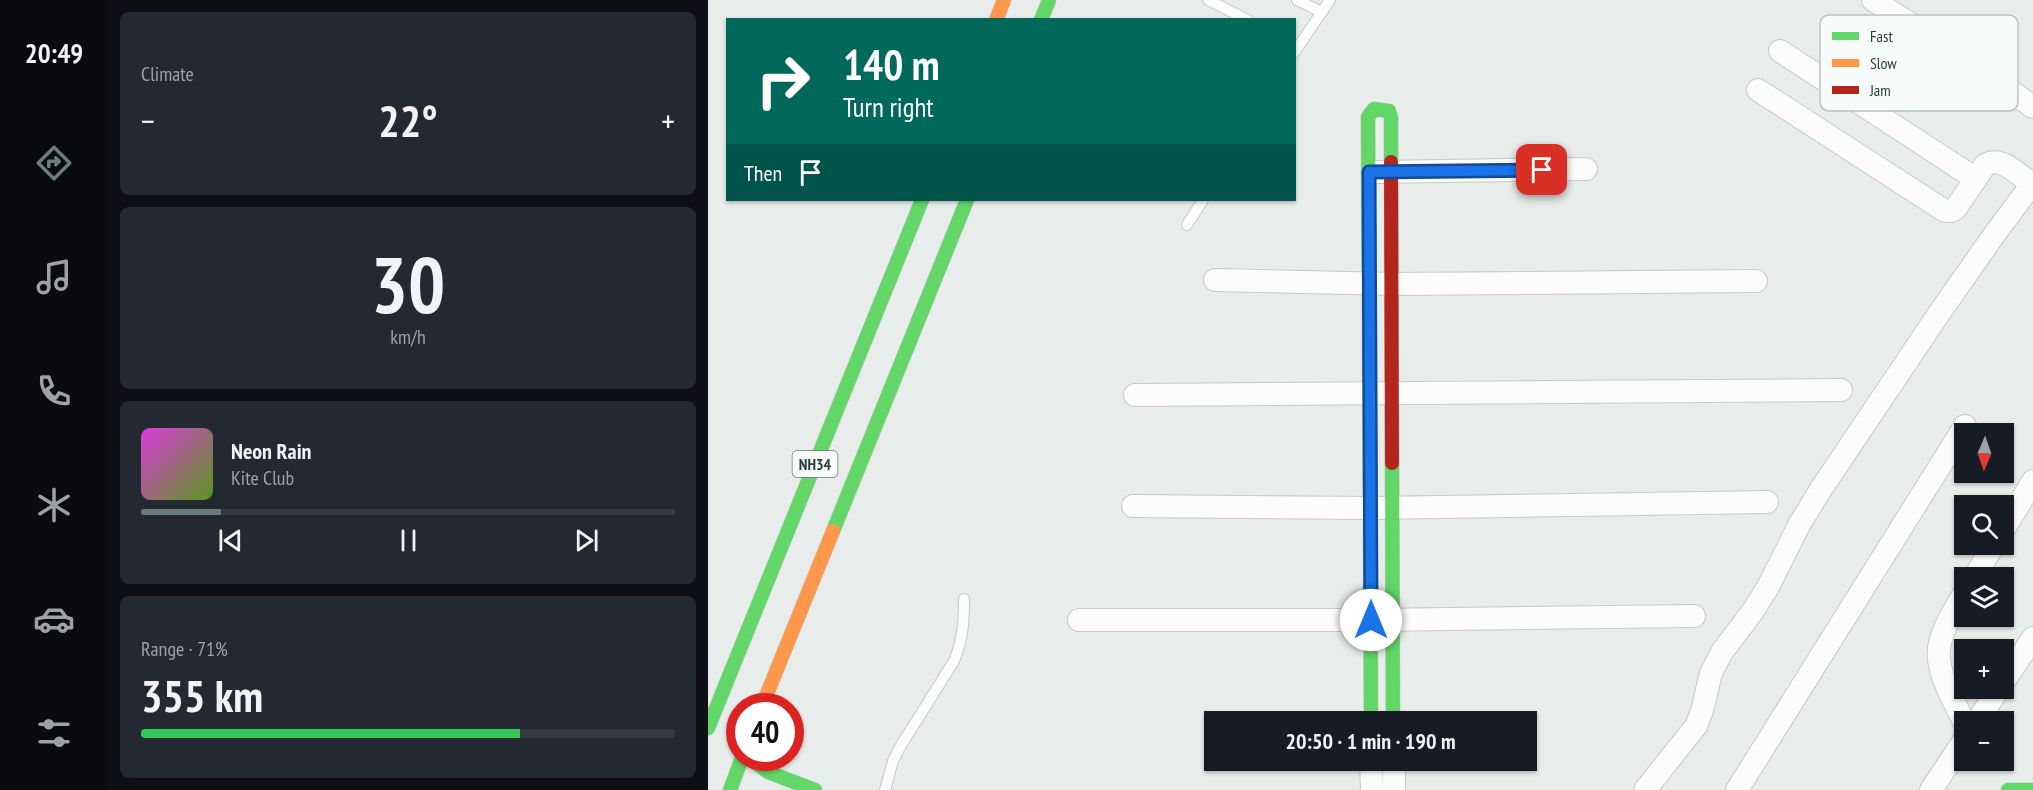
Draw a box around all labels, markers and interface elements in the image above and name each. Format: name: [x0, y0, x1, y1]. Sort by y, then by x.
legend: [1820, 15, 2018, 111]
text: Fast: [1870, 26, 1893, 46]
text: 20:49: [25, 36, 83, 70]
text: 140 m: [843, 37, 940, 92]
icon: right: [744, 42, 822, 120]
text: Slow: [1870, 53, 1897, 73]
text: Climate: [141, 61, 194, 87]
text: Jam: [1869, 80, 1891, 100]
text: Turn right: [843, 90, 934, 124]
text: 22°: [378, 91, 438, 149]
text: −: [141, 99, 155, 142]
text: +: [661, 99, 675, 142]
icon: directions: [33, 142, 75, 184]
pin: [1516, 144, 1567, 195]
icon: arrive: [1525, 153, 1558, 186]
icon: arrive: [794, 156, 827, 189]
text: Then: [744, 159, 782, 187]
text: 30: [371, 234, 445, 335]
icon: music: [33, 256, 75, 298]
text: km/h: [390, 324, 426, 350]
icon: phone: [33, 370, 75, 412]
north arrow: [1954, 423, 2014, 483]
map controls: [1954, 423, 2014, 771]
text: Neon Rain: [231, 437, 311, 465]
road number: NH34: [792, 451, 838, 477]
text: Kite Club: [231, 465, 294, 491]
icon: climate: [33, 484, 75, 526]
button: search: [1954, 495, 2014, 555]
icon: previous: [214, 524, 247, 557]
icon: pause: [392, 524, 425, 557]
icon: next: [570, 524, 603, 557]
button: layers: [1954, 567, 2014, 627]
position arrow: [1339, 588, 1403, 652]
icon: car: [33, 598, 75, 640]
text: Range · 71%: [141, 636, 228, 662]
button: +: [1954, 639, 2014, 699]
text: 355 km: [141, 666, 263, 724]
speed limit sign: 40: [726, 693, 804, 771]
button: −: [1954, 711, 2014, 771]
icon: filters: [33, 712, 75, 754]
text: 20:50 · 1 min · 190 m: [1285, 727, 1456, 755]

